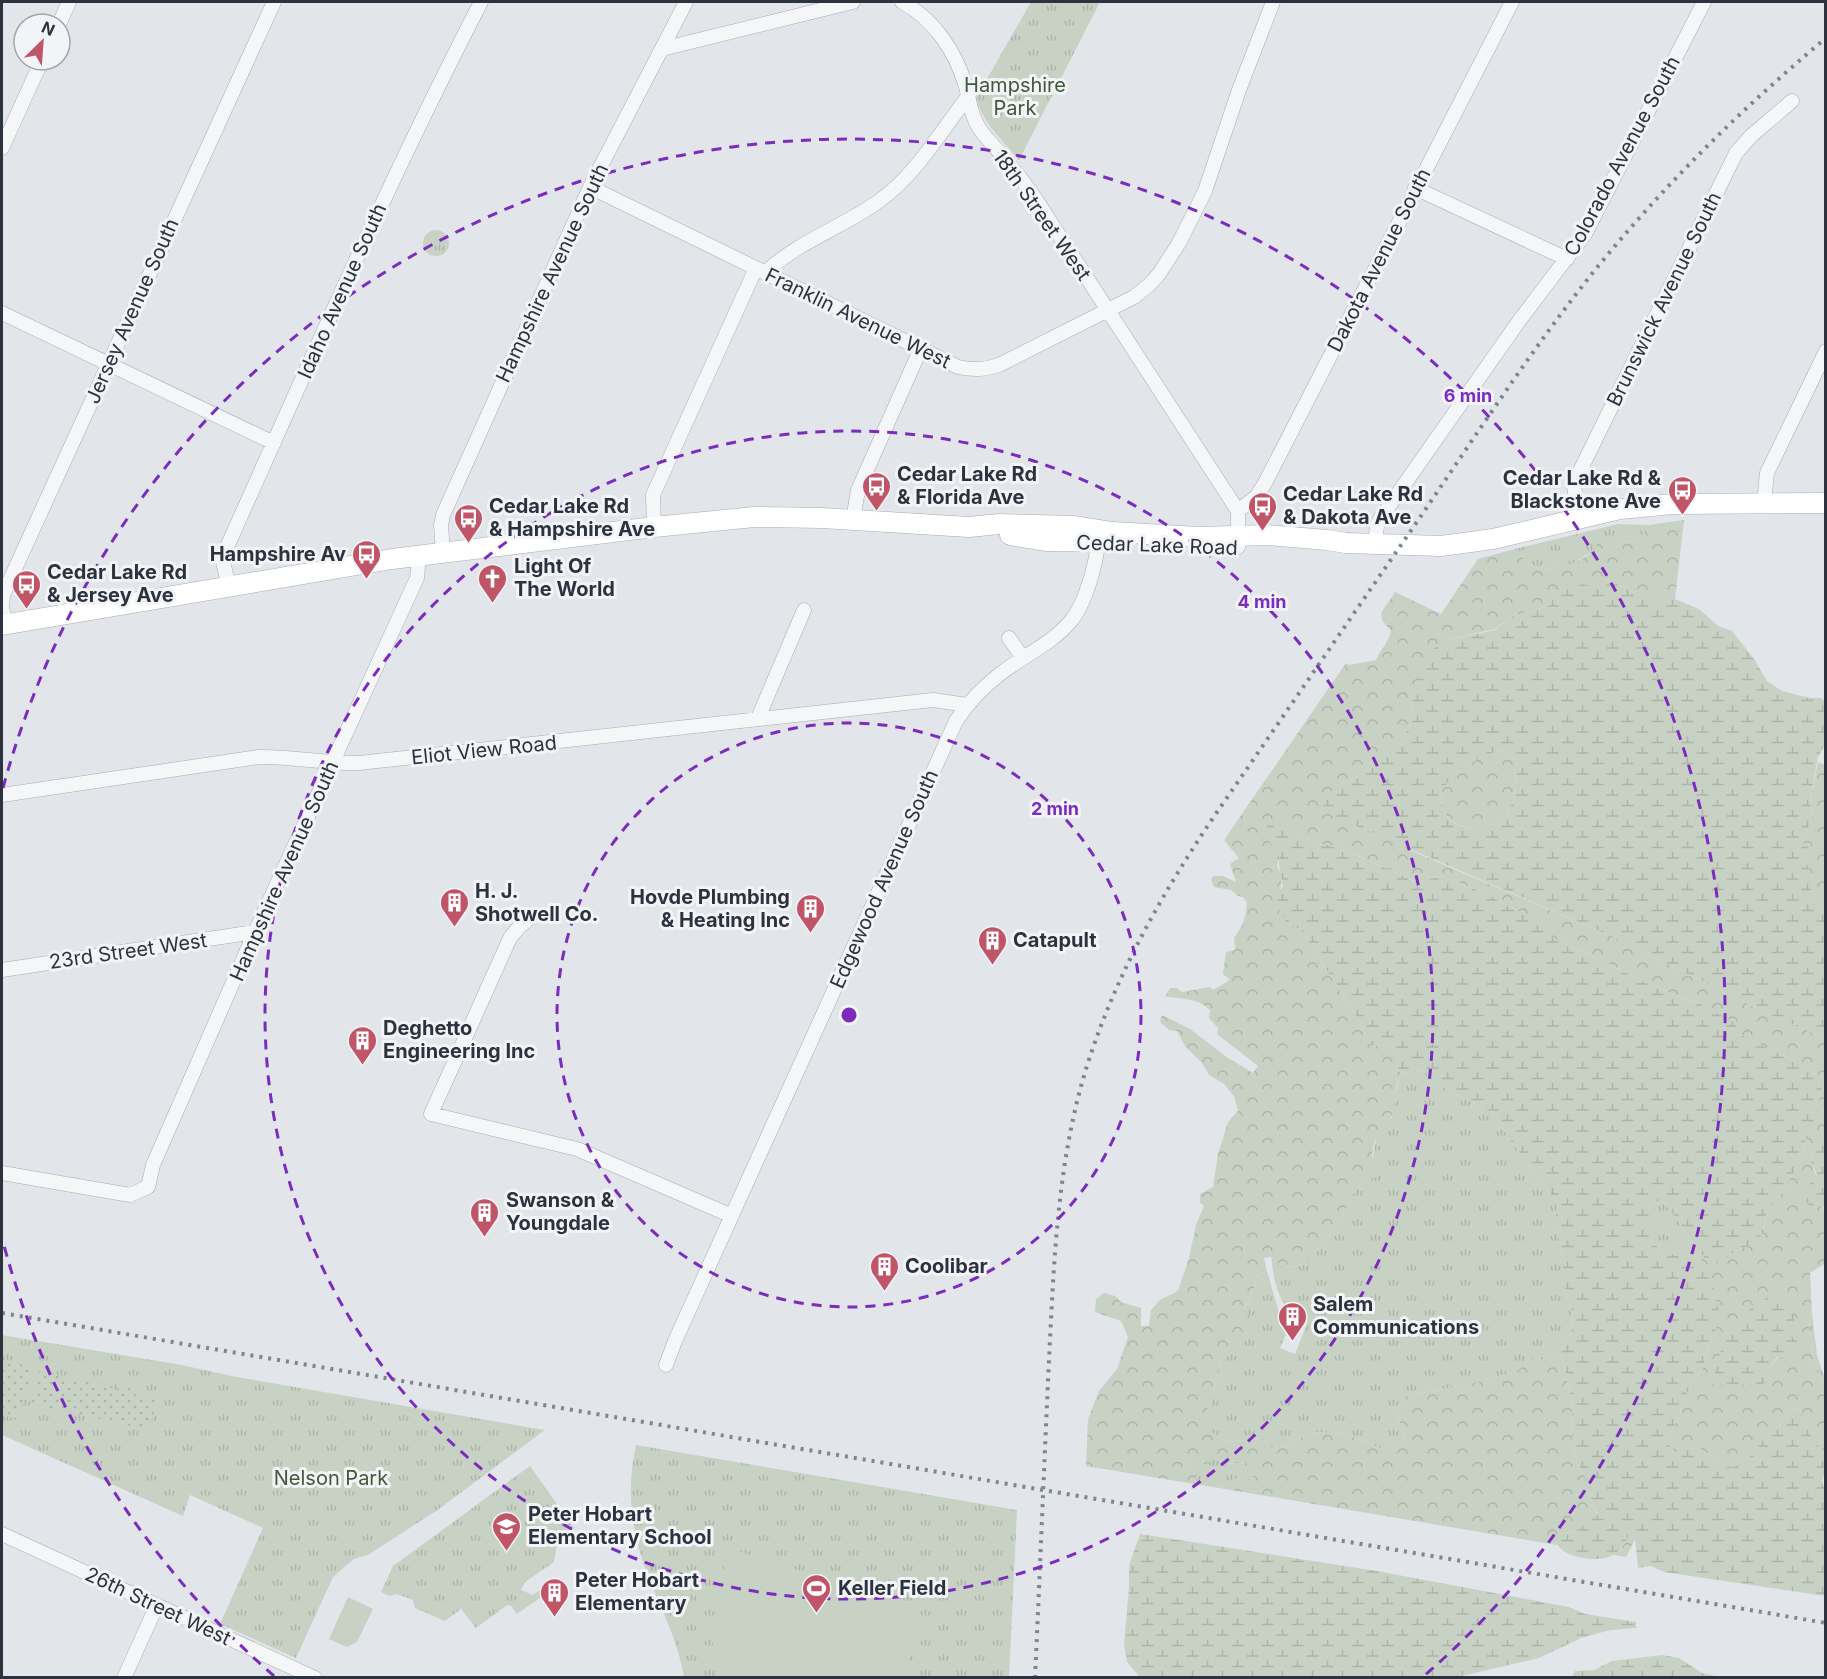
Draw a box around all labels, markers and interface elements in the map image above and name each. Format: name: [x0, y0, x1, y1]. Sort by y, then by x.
north arrow: [12, 12, 72, 72]
text: N: [39, 17, 58, 40]
street label: Colorado Avenue South: [1559, 52, 1685, 260]
park label: Hampshire Park: [964, 73, 1066, 120]
street label: 18th Street West: [988, 145, 1096, 285]
street label: Hampshire Avenue South: [491, 160, 613, 386]
street label: Dakota Avenue South: [1322, 164, 1436, 356]
street label: Brunswick Avenue South: [1602, 188, 1726, 410]
street label: Idaho Avenue South: [293, 200, 391, 382]
street label: Jersey Avenue South: [80, 215, 184, 407]
street label: Franklin Avenue West: [761, 263, 955, 374]
text: 6 min: [1444, 385, 1492, 406]
place label: Cedar Lake Rd & Florida Ave: [897, 462, 1037, 509]
place label: Cedar Lake Rd & Blackstone Ave: [1503, 466, 1662, 513]
bus stop icon: Cedar Lake Rd & Florida Ave: [860, 470, 892, 512]
bus stop icon: Cedar Lake Rd & Blackstone Ave: [1666, 474, 1698, 516]
place label: Cedar Lake Rd & Dakota Ave: [1283, 482, 1423, 529]
bus stop icon: Cedar Lake Rd & Dakota Ave: [1246, 490, 1278, 532]
place label: Cedar Lake Rd & Hampshire Ave: [489, 494, 655, 541]
bus stop icon: Cedar Lake Rd & Hampshire Ave: [452, 502, 484, 544]
street label: Cedar Lake Road: [1076, 530, 1238, 560]
bus stop icon: Hampshire Av: [351, 538, 383, 580]
place label: Hampshire Av: [210, 542, 346, 566]
place label: Light Of The World: [514, 554, 615, 601]
place label: Cedar Lake Rd & Jersey Ave: [47, 560, 187, 607]
church icon: Light Of The World: [477, 562, 509, 604]
bus stop icon: Cedar Lake Rd & Jersey Ave: [10, 568, 42, 610]
text: 4 min: [1238, 591, 1286, 612]
street label: Eliot View Road: [410, 730, 558, 770]
street label: Hampshire Avenue South: [225, 757, 343, 985]
street label: Edgewood Avenue South: [825, 766, 943, 992]
text: 2 min: [1031, 798, 1079, 819]
place label: H. J. Shotwell Co.: [475, 879, 599, 926]
place label: Hovde Plumbing & Heating Inc: [630, 885, 790, 932]
building icon: H. J. Shotwell Co.: [438, 886, 470, 928]
building icon: Hovde Plumbing & Heating Inc: [795, 892, 827, 934]
building icon: Catapult: [976, 924, 1008, 966]
street label: 23rd Street West: [48, 928, 209, 974]
place label: Catapult: [1013, 928, 1097, 952]
centre of rings: [839, 1005, 859, 1025]
place label: Deghetto Engineering Inc: [383, 1016, 535, 1063]
building icon: Deghetto Engineering Inc: [346, 1024, 378, 1066]
place label: Swanson & Youngdale: [506, 1188, 615, 1235]
building icon: Swanson & Youngdale: [469, 1196, 501, 1238]
building icon: Coolibar: [868, 1250, 900, 1292]
place label: Coolibar: [905, 1254, 988, 1278]
place label: Salem Communications: [1313, 1292, 1479, 1339]
building icon: Salem Communications: [1276, 1300, 1308, 1342]
park label: Nelson Park: [274, 1466, 388, 1490]
place label: Peter Hobart Elementary School: [528, 1502, 712, 1549]
school or university icon: Peter Hobart Elementary School: [491, 1510, 523, 1552]
street label: 26th Street West: [81, 1562, 235, 1650]
place label: Peter Hobart Elementary: [575, 1568, 699, 1615]
sports icon: Keller Field: [801, 1572, 833, 1614]
building icon: Peter Hobart Elementary: [538, 1576, 570, 1618]
place label: Keller Field: [838, 1576, 946, 1600]

